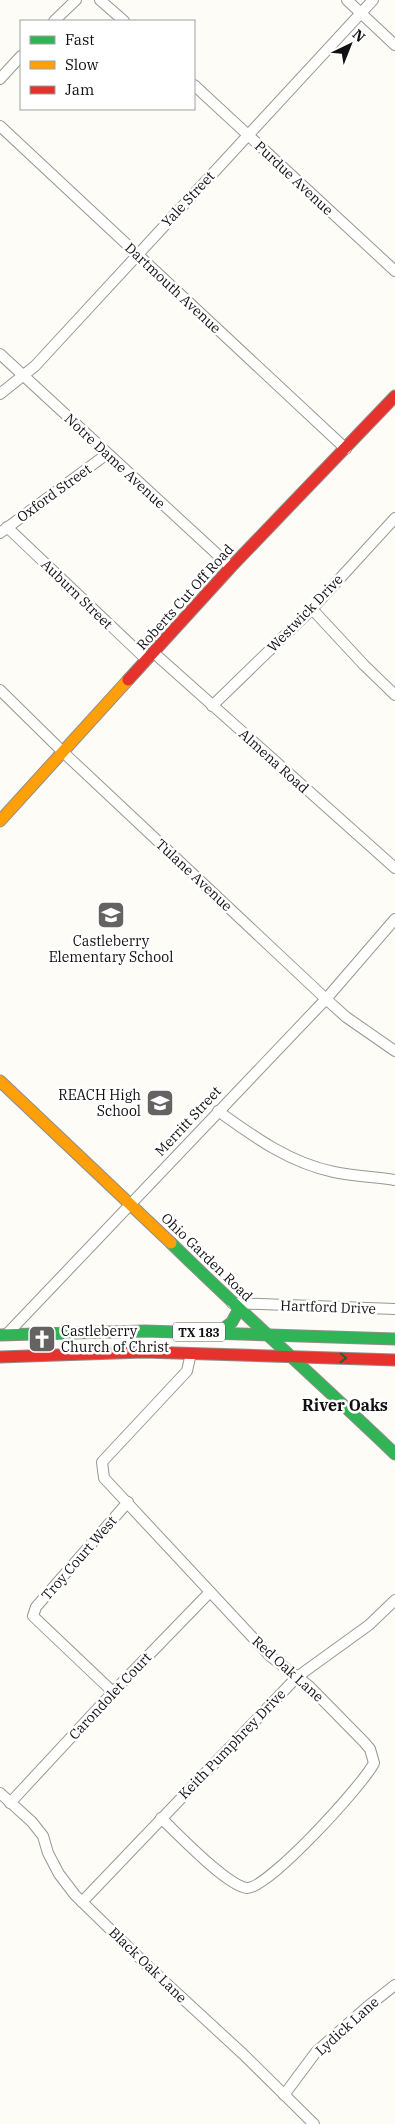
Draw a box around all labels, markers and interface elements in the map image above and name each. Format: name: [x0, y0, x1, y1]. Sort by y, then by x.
legend: [20, 20, 195, 110]
north arrow: [325, 20, 375, 70]
text: N: [349, 25, 369, 46]
text: Fast: [65, 30, 95, 49]
text: Slow: [65, 55, 99, 74]
text: Jam: [65, 80, 94, 99]
street label: Purdue Avenue: [251, 137, 337, 219]
street label: Yale Street: [158, 167, 218, 231]
street label: Dartmouth Avenue: [121, 239, 225, 337]
street label: Notre Dame Avenue: [61, 410, 169, 512]
street label: Oxford Street: [13, 460, 95, 526]
street label: Roberts Cut Off Road: [133, 540, 238, 654]
street label: Auburn Street: [37, 555, 117, 633]
street label: Westwick Drive: [263, 570, 347, 656]
street label: Almena Road: [235, 725, 313, 797]
street label: Tulane Avenue: [152, 835, 236, 915]
school or university icon: Castleberry Elementary School: [96, 900, 126, 930]
place label: Castleberry Elementary School: [49, 932, 173, 966]
street label: Merritt Street: [151, 1082, 225, 1160]
place label: REACH High School: [58, 1086, 141, 1120]
school or university icon: REACH High School: [145, 1088, 175, 1118]
street label: Ohio Garden Road: [158, 1209, 257, 1305]
street label: Hartford Drive: [280, 1296, 376, 1318]
place label: Castleberry Church of Christ: [61, 1322, 169, 1356]
road number: TX 183: [173, 1322, 225, 1341]
church icon: Castleberry Church of Christ: [27, 1324, 57, 1354]
one-way arrow: [340, 1353, 347, 1363]
district label: River Oaks: [302, 1395, 388, 1415]
street label: Troy Court West: [37, 1512, 121, 1604]
street label: Red Oak Lane: [248, 1632, 328, 1706]
street label: Carondolet Court: [65, 1649, 155, 1743]
street label: Keith Pumphrey Drive: [175, 1685, 289, 1803]
street label: Black Oak Lane: [105, 1923, 191, 2007]
street label: Lydick Lane: [312, 1993, 382, 2059]

